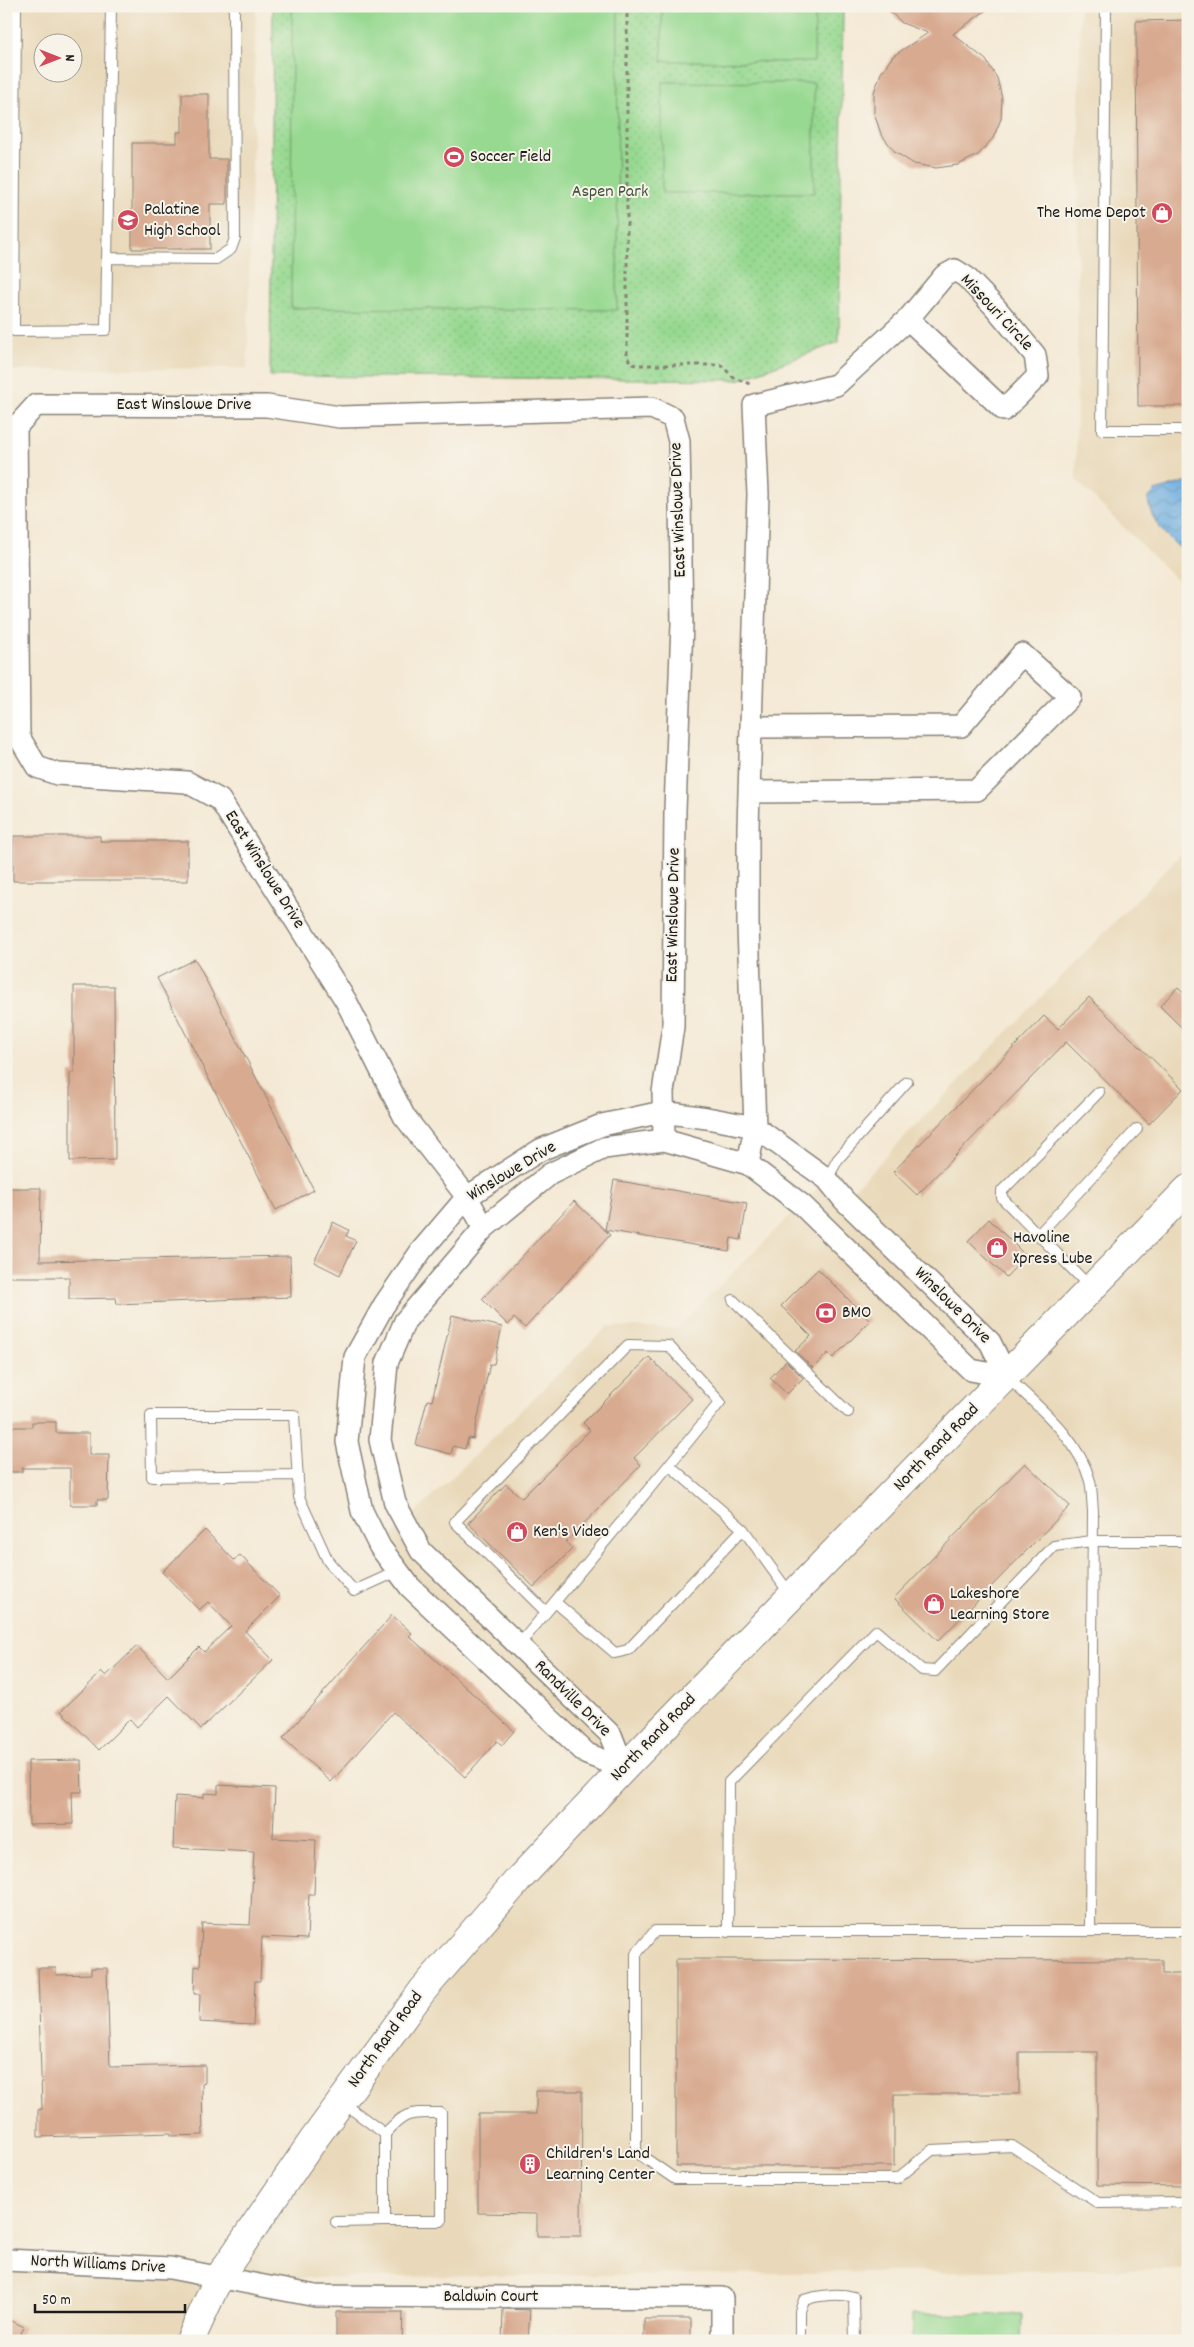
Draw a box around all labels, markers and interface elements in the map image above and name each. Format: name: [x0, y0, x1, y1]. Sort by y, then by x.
north arrow: [32, 32, 82, 82]
text: N: [59, 55, 79, 62]
sports icon: Soccer Field: [442, 145, 466, 169]
place label: Soccer Field: [470, 145, 551, 170]
park label: Aspen Park: [572, 180, 648, 205]
place label: Palatine High School: [144, 198, 221, 244]
place label: The Home Depot: [1037, 201, 1146, 226]
shop icon: The Home Depot: [1150, 201, 1174, 225]
school or university icon: Palatine High School: [116, 208, 140, 232]
street label: Missouri Circle: [954, 269, 1038, 357]
street label: East Winslowe Drive: [116, 393, 252, 418]
street label: East Winslowe Drive: [664, 442, 694, 578]
street label: East Winslowe Drive: [218, 806, 310, 934]
street label: East Winslowe Drive: [660, 847, 688, 983]
street label: Winslowe Drive: [463, 1135, 561, 1209]
place label: Havoline Xpress Lube: [1013, 1226, 1092, 1272]
shop icon: Havoline Xpress Lube: [985, 1236, 1009, 1260]
street label: Winslowe Drive: [908, 1262, 996, 1350]
bank icon: BMO: [814, 1301, 838, 1325]
place label: BMO: [842, 1301, 871, 1326]
street label: North Rand Road: [888, 1398, 986, 1498]
shop icon: Ken's Video: [505, 1520, 529, 1544]
place label: Ken's Video: [533, 1520, 609, 1545]
place label: Lakeshore Learning Store: [950, 1582, 1050, 1628]
shop icon: Lakeshore Learning Store: [922, 1592, 946, 1616]
street label: Randville Drive: [528, 1655, 616, 1743]
street label: North Rand Road: [605, 1688, 703, 1788]
street label: North Rand Road: [342, 1986, 430, 2094]
place label: Children's Land Learning Center: [546, 2142, 655, 2188]
building icon: Children's Land Learning Center: [518, 2152, 542, 2176]
street label: North Williams Drive: [30, 2249, 166, 2281]
scale bar: [35, 2282, 185, 2314]
street label: Baldwin Court: [443, 2285, 539, 2310]
text: 50 m: [42, 2290, 71, 2312]

